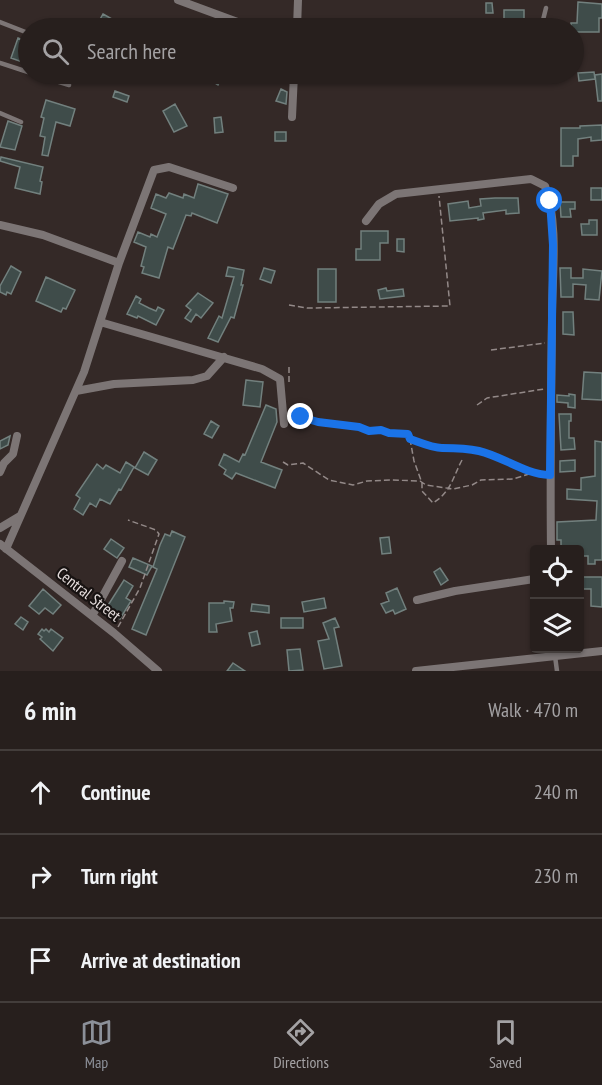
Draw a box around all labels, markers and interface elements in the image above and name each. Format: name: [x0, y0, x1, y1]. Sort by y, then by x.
search box: [18, 18, 584, 84]
icon: search: [39, 35, 72, 68]
text: Search here: [87, 37, 176, 65]
route start: [536, 187, 562, 213]
route end: [287, 403, 313, 429]
map controls: [530, 545, 584, 653]
button: locate: [530, 545, 584, 599]
street label: Central Street: [53, 563, 126, 626]
button: layers: [530, 599, 584, 653]
text: 6 min: [24, 694, 77, 727]
text: Walk · 470 m: [488, 697, 578, 723]
icon: ahead: [24, 776, 57, 809]
text: Continue: [81, 778, 151, 806]
text: 240 m: [534, 779, 578, 805]
icon: right: [24, 860, 57, 893]
text: Turn right: [81, 862, 158, 890]
text: 230 m: [534, 863, 578, 889]
icon: arrive: [24, 944, 57, 977]
text: Arrive at destination: [81, 946, 241, 974]
tab: Map: [80, 1016, 113, 1072]
tab: Directions: [273, 1016, 329, 1072]
tab: Saved: [489, 1016, 522, 1072]

